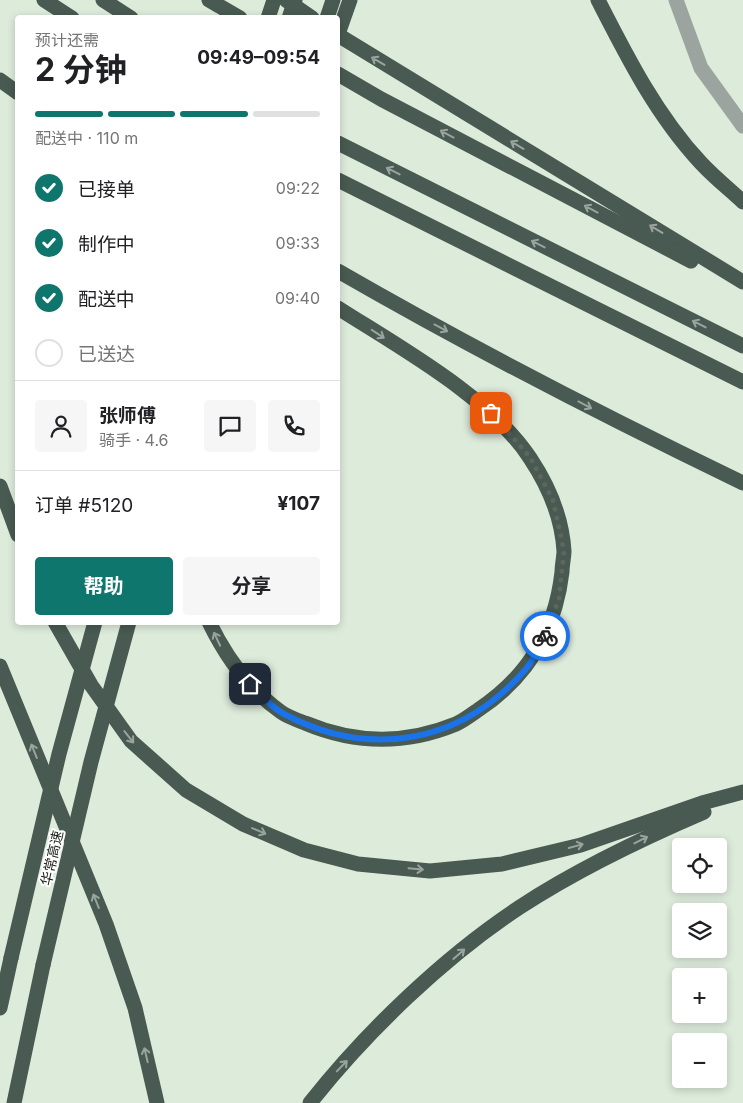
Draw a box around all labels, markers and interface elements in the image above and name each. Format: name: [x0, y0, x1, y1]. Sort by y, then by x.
text: 预计还需: [35, 30, 99, 50]
text: 09:49–09:54: [197, 46, 320, 69]
text: 2 分钟: [35, 50, 127, 89]
one-way arrow: [372, 56, 386, 66]
text: 配送中 · 110 m: [35, 128, 138, 148]
one-way arrow: [440, 129, 455, 139]
one-way arrow: [511, 140, 525, 150]
one-way arrow: [386, 166, 401, 175]
icon: check: [35, 174, 63, 202]
text: 已接单: [78, 178, 135, 201]
text: 09:22: [276, 178, 320, 198]
one-way arrow: [584, 204, 599, 214]
one-way arrow: [650, 224, 664, 234]
icon: check: [35, 229, 63, 257]
text: 制作中: [78, 233, 135, 256]
text: 09:33: [276, 233, 320, 253]
one-way arrow: [531, 238, 546, 248]
icon: check: [35, 284, 63, 312]
text: 配送中: [78, 288, 135, 311]
text: 09:40: [275, 288, 320, 308]
one-way arrow: [692, 319, 707, 329]
one-way arrow: [434, 323, 449, 333]
one-way arrow: [371, 330, 385, 340]
text: 已送达: [78, 343, 135, 366]
pin: [470, 392, 512, 434]
icon: bag: [477, 399, 505, 427]
button: person: [35, 400, 87, 452]
button: chat: [204, 400, 256, 452]
button: phone: [268, 400, 320, 452]
one-way arrow: [577, 400, 592, 410]
text: 张师傅: [99, 404, 156, 427]
text: 骑手 · 4.6: [99, 430, 169, 450]
text: ¥107: [277, 492, 320, 515]
text: 订单 #5120: [35, 494, 133, 517]
button: 帮助: [35, 557, 173, 615]
button: 分享: [183, 557, 320, 615]
courier: [520, 611, 570, 661]
icon: bike: [531, 622, 559, 650]
one-way arrow: [212, 632, 221, 647]
pin: [229, 663, 271, 705]
icon: home: [236, 670, 264, 698]
one-way arrow: [123, 730, 134, 743]
one-way arrow: [29, 744, 39, 759]
one-way arrow: [251, 826, 266, 836]
street label: 华常高速: [37, 829, 66, 887]
one-way arrow: [633, 835, 648, 844]
map controls: [672, 838, 727, 1088]
button: locate: [672, 838, 727, 893]
one-way arrow: [567, 841, 583, 850]
one-way arrow: [408, 865, 424, 874]
one-way arrow: [91, 894, 101, 909]
button: layers: [672, 903, 727, 958]
one-way arrow: [452, 949, 465, 960]
button: +: [672, 968, 727, 1023]
button: −: [672, 1033, 727, 1088]
one-way arrow: [141, 1048, 150, 1064]
one-way arrow: [335, 1060, 348, 1072]

